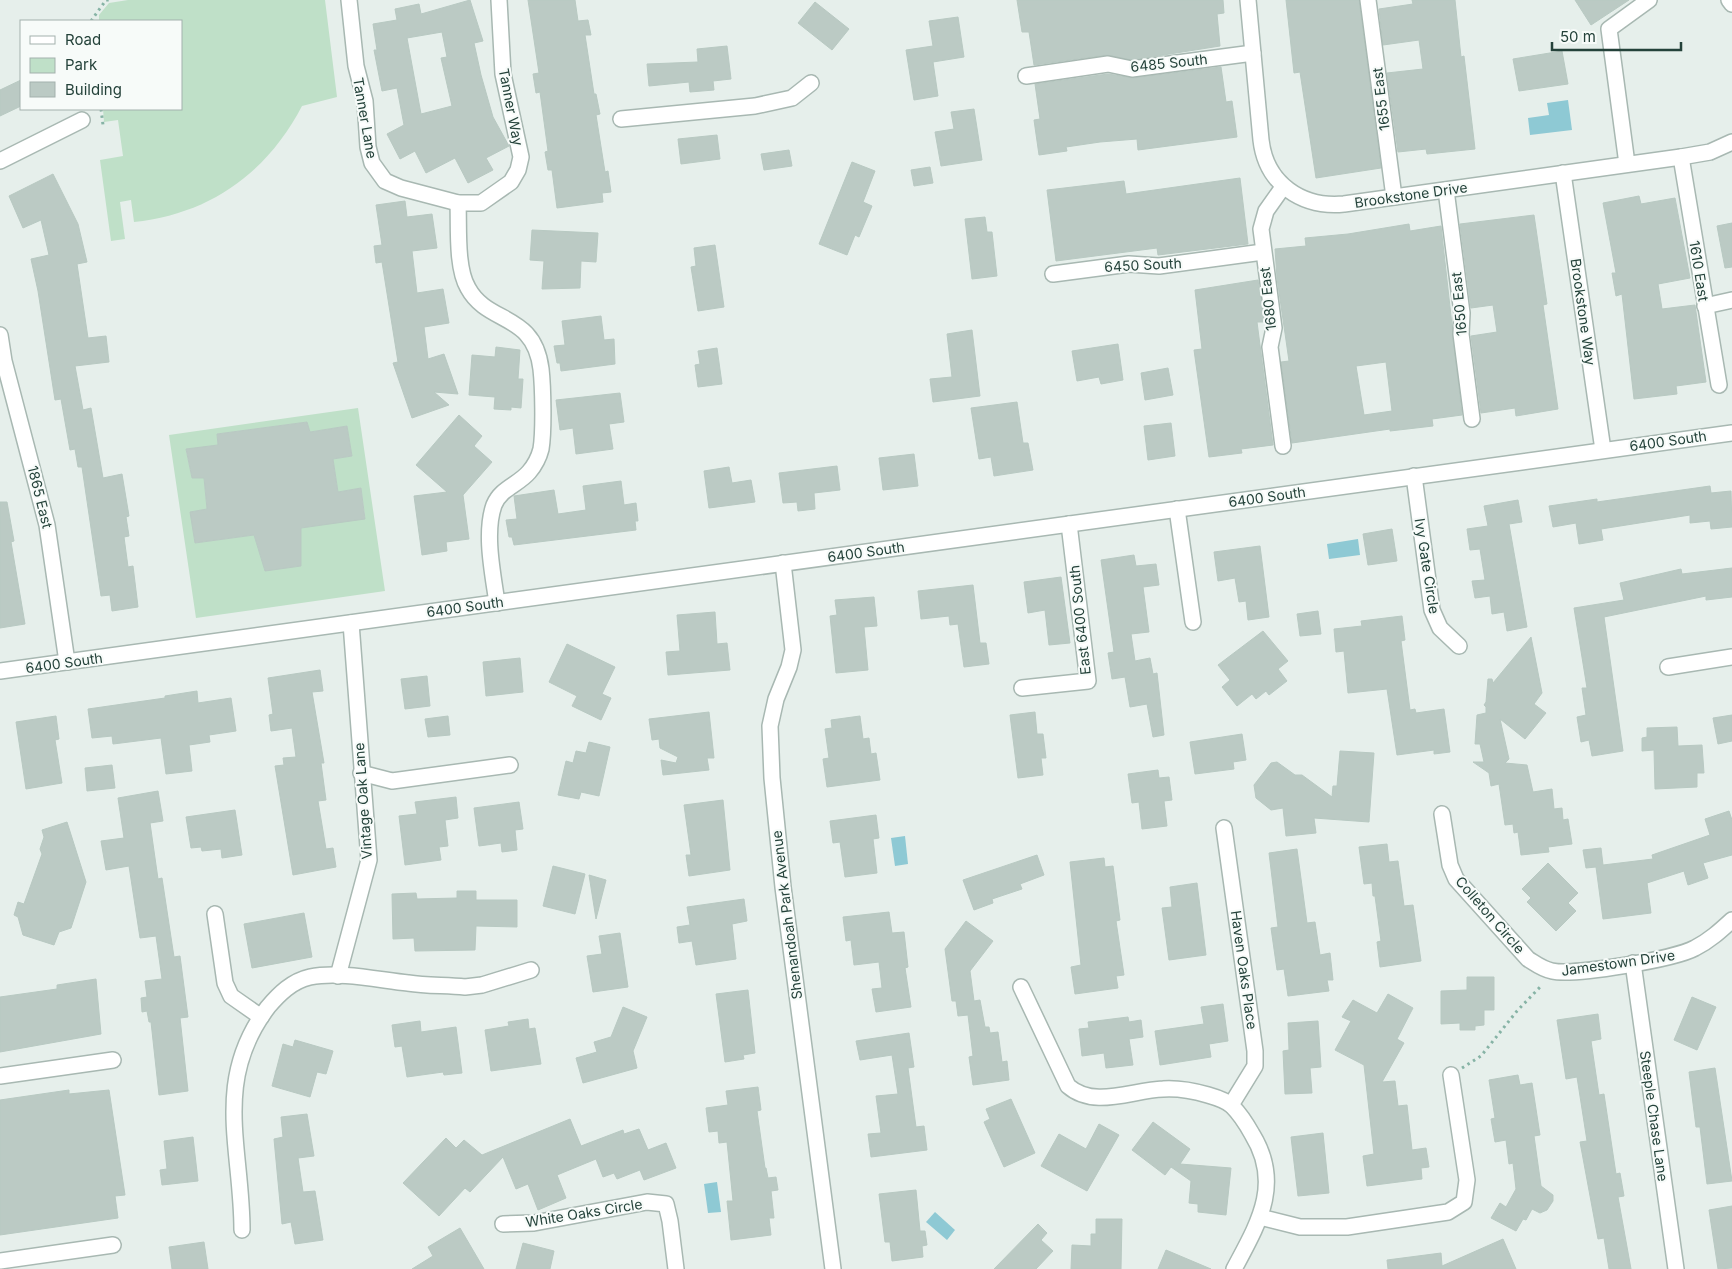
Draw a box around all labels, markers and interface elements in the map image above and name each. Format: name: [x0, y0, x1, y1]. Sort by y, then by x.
legend: [20, 20, 182, 110]
scale bar: [1552, 20, 1681, 52]
text: 50 m: [1560, 27, 1596, 46]
text: Road: [65, 30, 101, 49]
street label: 6485 South: [1130, 50, 1208, 75]
text: Park: [65, 55, 98, 74]
street label: 1655 East: [1368, 66, 1393, 132]
street label: Tanner Way: [496, 67, 527, 147]
street label: Tanner Lane: [350, 76, 381, 160]
text: Building: [65, 80, 122, 99]
street label: Brookstone Drive: [1353, 178, 1469, 211]
street label: 1610 East: [1686, 239, 1713, 303]
street label: 6450 South: [1104, 254, 1182, 275]
street label: Brookstone Way: [1568, 257, 1599, 367]
street label: 1680 East: [1256, 266, 1279, 332]
street label: 1650 East: [1447, 271, 1470, 337]
street label: 6400 South: [1628, 427, 1708, 454]
street label: 1865 East: [25, 464, 57, 530]
street label: 6400 South: [1227, 483, 1307, 510]
street label: Ivy Gate Circle: [1412, 517, 1443, 615]
street label: 6400 South: [826, 538, 906, 565]
street label: East 6400 South: [1065, 564, 1094, 676]
street label: 6400 South: [425, 593, 505, 620]
street label: 6400 South: [24, 649, 104, 676]
street label: Vintage Oak Lane: [350, 742, 375, 860]
street label: Shenandoah Park Avenue: [768, 830, 805, 1001]
street label: Colleton Circle: [1452, 873, 1529, 957]
street label: Haven Oaks Place: [1228, 909, 1261, 1031]
street label: Jamestown Drive: [1560, 946, 1676, 979]
street label: Steeple Chase Lane: [1637, 1049, 1672, 1182]
street label: White Oaks Circle: [524, 1195, 643, 1230]

